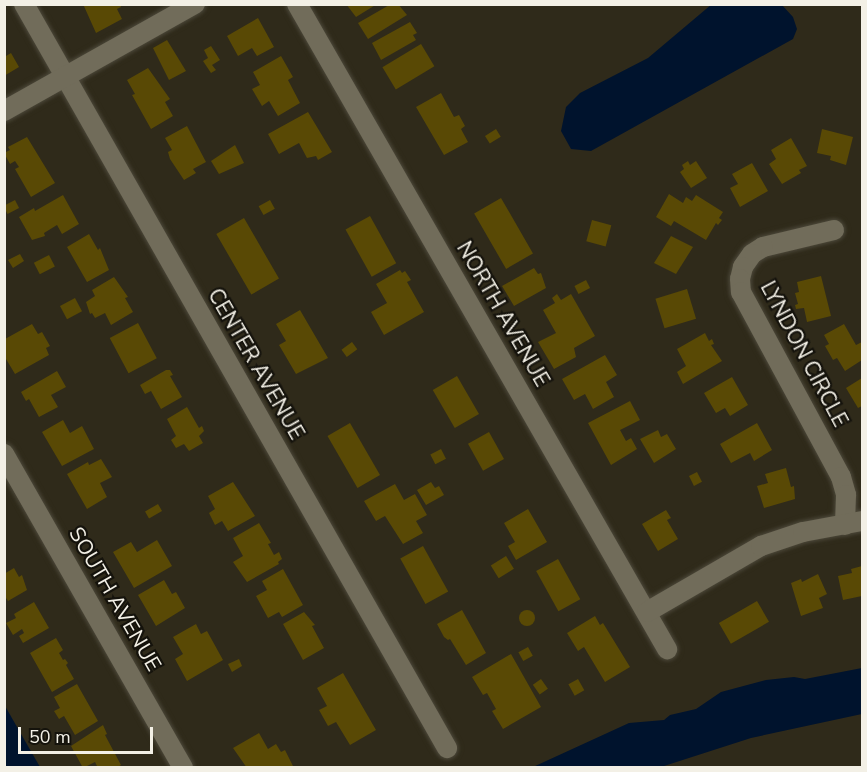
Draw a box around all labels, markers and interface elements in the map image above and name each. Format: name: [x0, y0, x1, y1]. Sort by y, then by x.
street label: NORTH AVENUE: [451, 237, 555, 391]
street label: LYNDON CIRCLE: [755, 277, 853, 431]
street label: CENTER AVENUE: [203, 284, 309, 444]
street label: SOUTH AVENUE: [64, 522, 166, 676]
scale bar: [21, 715, 156, 753]
text: 50 m: [29, 725, 71, 749]

